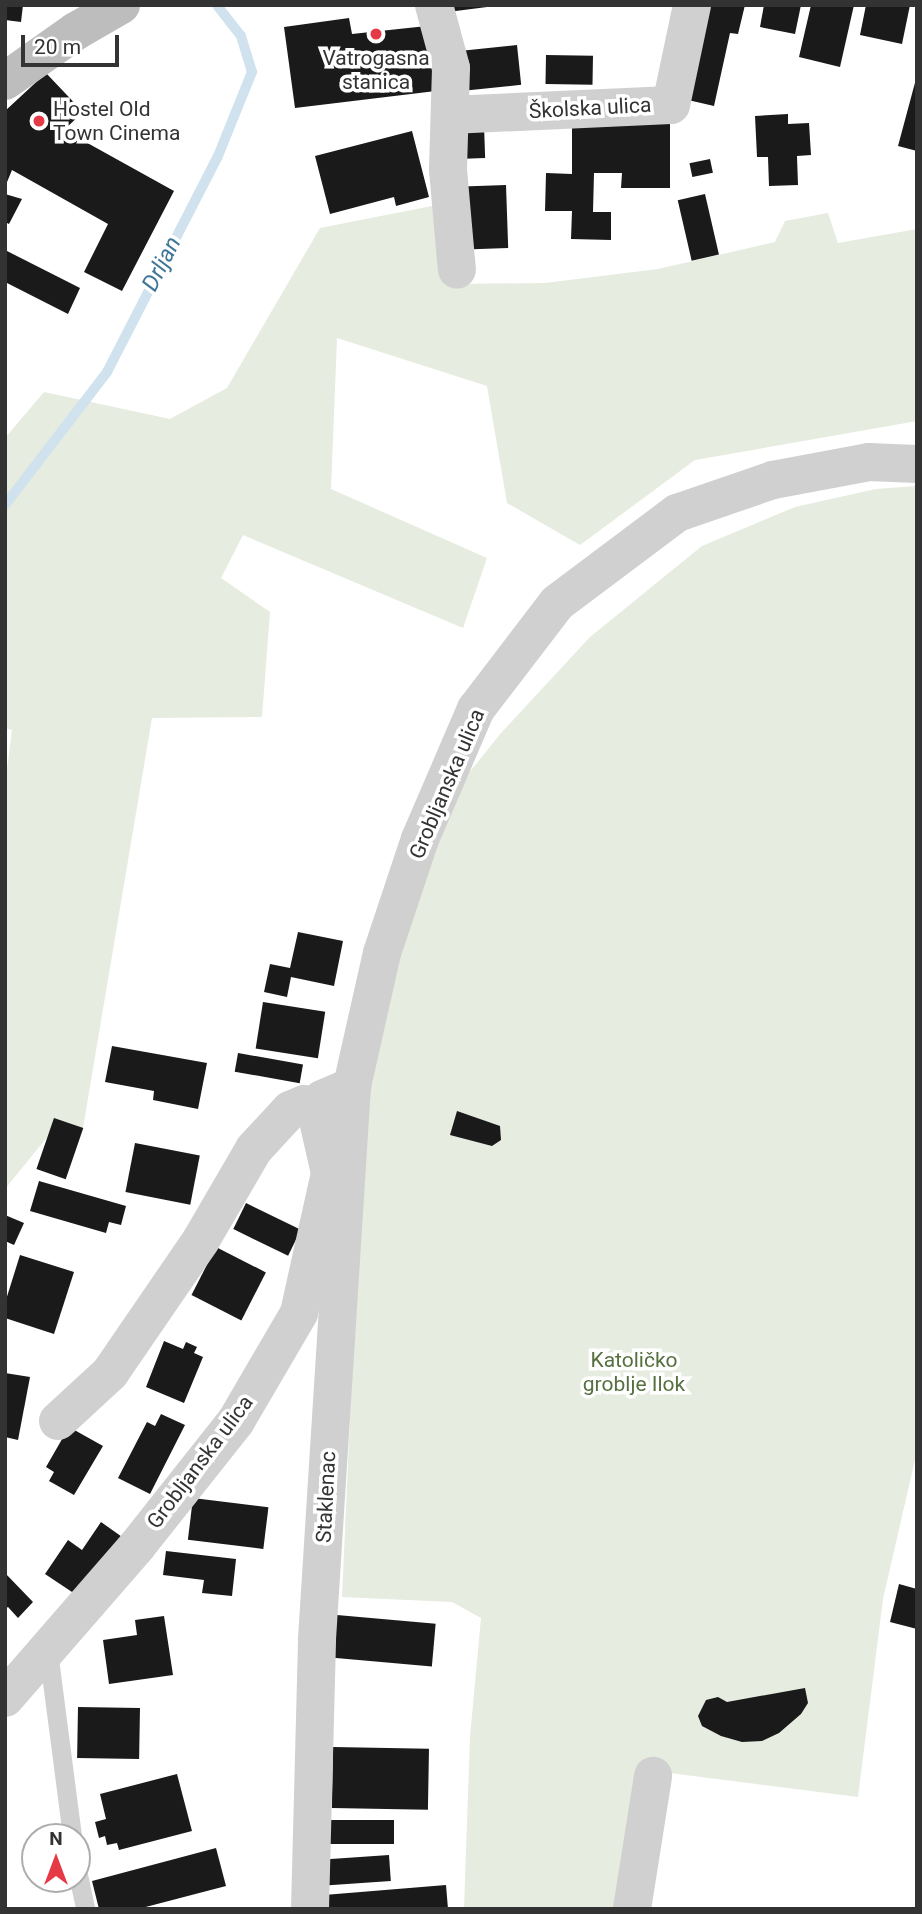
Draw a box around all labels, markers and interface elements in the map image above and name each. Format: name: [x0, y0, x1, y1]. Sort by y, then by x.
scale bar: [24, 21, 122, 65]
marker: Vatrogasna stanica: [368, 26, 384, 42]
text: 20 m: [34, 35, 81, 59]
place label: Vatrogasna stanica: [322, 45, 430, 95]
street label: Školska ulica: [528, 92, 652, 124]
place label: Hostel Old Town Cinema: [53, 96, 180, 146]
marker: Hostel Old Town Cinema: [31, 113, 47, 129]
water label: Drljan: [137, 232, 187, 296]
street label: Grobljanska ulica: [404, 705, 490, 863]
park label: Katoličko groblje Ilok: [583, 1347, 685, 1397]
street label: Grobljanska ulica: [142, 1390, 258, 1534]
street label: Staklenac: [311, 1451, 341, 1543]
north arrow: [21, 1823, 91, 1893]
text: N: [49, 1827, 63, 1850]

